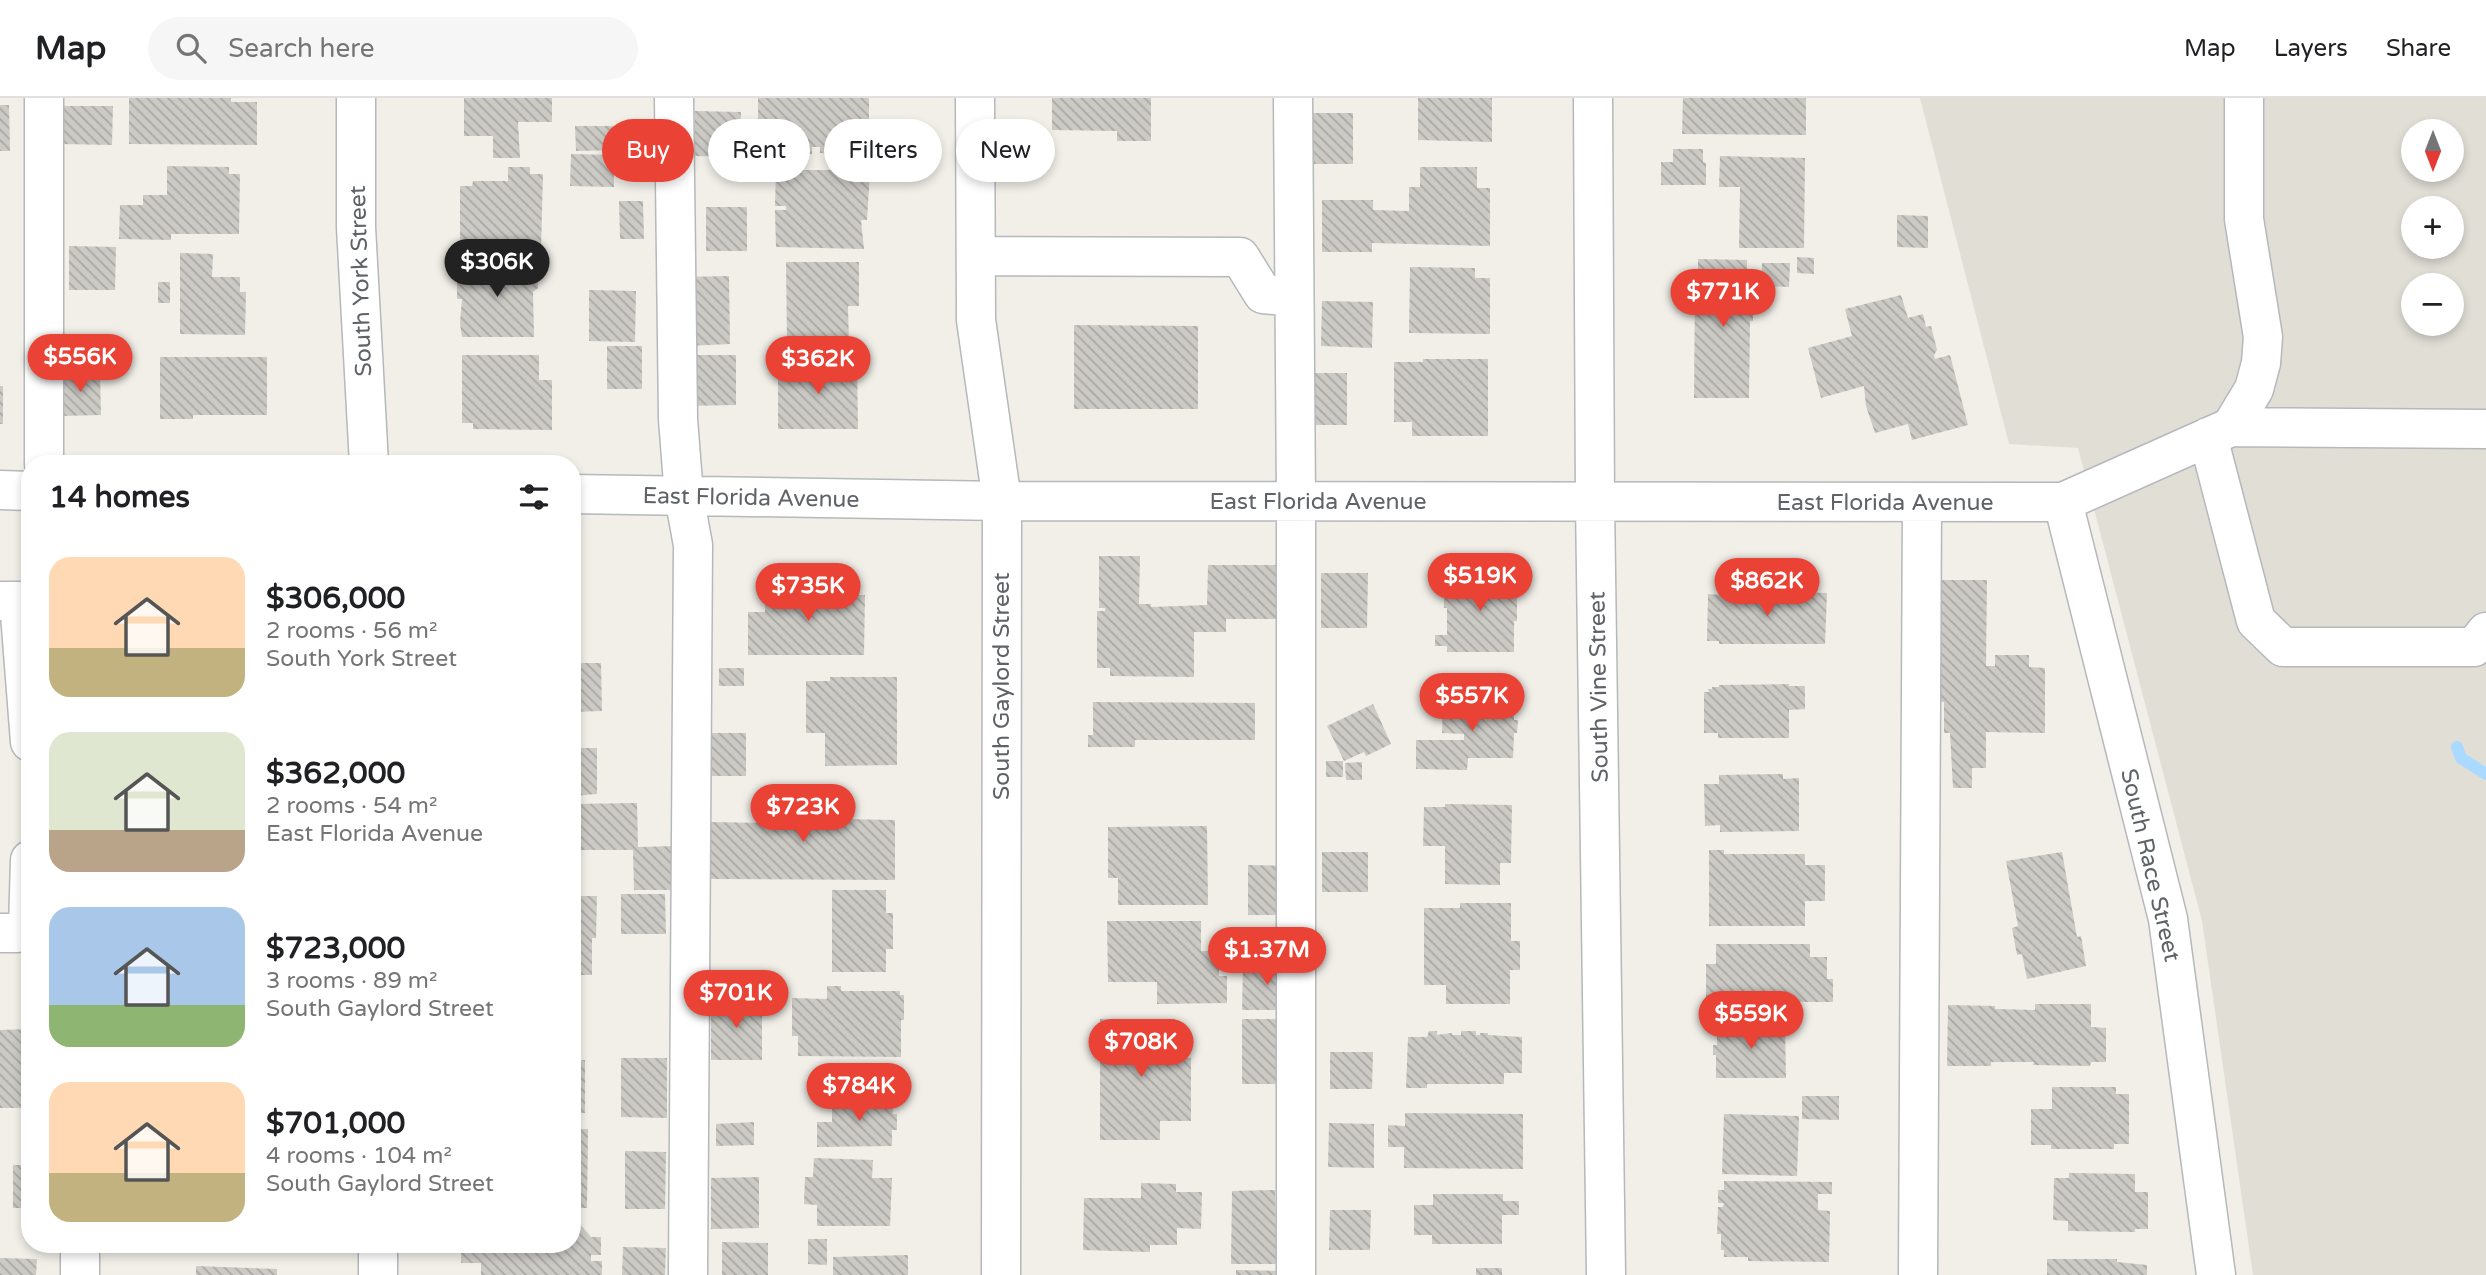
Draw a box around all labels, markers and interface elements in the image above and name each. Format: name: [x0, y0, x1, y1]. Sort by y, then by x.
search box: [148, 17, 638, 80]
text: Map: [35, 29, 106, 68]
icon: search: [172, 29, 210, 67]
text: Search here: [228, 33, 374, 64]
text: Map: [2184, 34, 2236, 63]
text: Layers: [2274, 34, 2348, 63]
text: Share: [2386, 34, 2451, 63]
chip: Buy: [602, 119, 694, 182]
chip: Rent: [708, 119, 810, 182]
chip: Filters: [824, 119, 942, 182]
chip: New: [956, 119, 1055, 182]
north arrow: [2401, 119, 2464, 182]
map controls: [2401, 119, 2464, 336]
street label: South York Street: [344, 185, 378, 377]
button: +: [2401, 196, 2464, 259]
pin: $306K: [448, 240, 546, 299]
text: $306K: [461, 248, 533, 276]
pin: $771K: [1674, 270, 1772, 329]
button: −: [2401, 273, 2464, 336]
text: $771K: [1687, 278, 1759, 306]
pin: $556K: [31, 334, 129, 394]
pin: $362K: [769, 336, 867, 396]
text: $556K: [44, 343, 116, 371]
text: $362K: [782, 345, 854, 373]
icon: filters: [515, 478, 553, 516]
text: 14 homes: [49, 479, 190, 516]
street label: East Florida Avenue: [642, 482, 860, 514]
street label: East Florida Avenue: [1210, 488, 1426, 516]
street label: East Florida Avenue: [1777, 489, 1993, 517]
pin: $519K: [1431, 554, 1529, 613]
pin: $862K: [1718, 559, 1816, 618]
text: $519K: [1444, 562, 1516, 590]
pin: $735K: [759, 564, 857, 623]
text: $862K: [1731, 567, 1803, 595]
text: $735K: [772, 572, 844, 600]
street label: South Gaylord Street: [988, 572, 1016, 800]
text: $306,000: [266, 580, 405, 617]
icon: home: [105, 585, 189, 669]
street label: South Vine Street: [1583, 591, 1615, 783]
text: 2 rooms · 56 m²: [266, 617, 437, 645]
text: South York Street: [266, 645, 457, 673]
pin: $557K: [1423, 674, 1521, 733]
text: $557K: [1436, 682, 1508, 710]
text: $362,000: [266, 755, 405, 792]
icon: home: [105, 760, 189, 844]
street label: South Race Street: [2114, 766, 2186, 965]
pin: $723K: [754, 784, 852, 844]
text: 2 rooms · 54 m²: [266, 792, 437, 820]
text: $723K: [767, 793, 839, 821]
text: East Florida Avenue: [266, 820, 483, 848]
pin: $1.37M: [1210, 928, 1324, 987]
text: $723,000: [266, 930, 405, 967]
icon: home: [105, 935, 189, 1019]
text: $1.37M: [1224, 936, 1310, 964]
text: 3 rooms · 89 m²: [266, 967, 437, 995]
pin: $701K: [687, 970, 785, 1030]
text: $701K: [700, 979, 772, 1007]
pin: $559K: [1702, 992, 1800, 1051]
text: South Gaylord Street: [266, 995, 494, 1023]
text: $559K: [1715, 1000, 1787, 1028]
pin: $708K: [1092, 1020, 1190, 1079]
text: $708K: [1105, 1028, 1177, 1056]
pin: $784K: [810, 1063, 908, 1123]
text: $784K: [823, 1072, 895, 1100]
text: $701,000: [266, 1105, 405, 1142]
icon: home: [105, 1110, 189, 1194]
text: 4 rooms · 104 m²: [266, 1142, 452, 1170]
text: South Gaylord Street: [266, 1170, 494, 1198]

